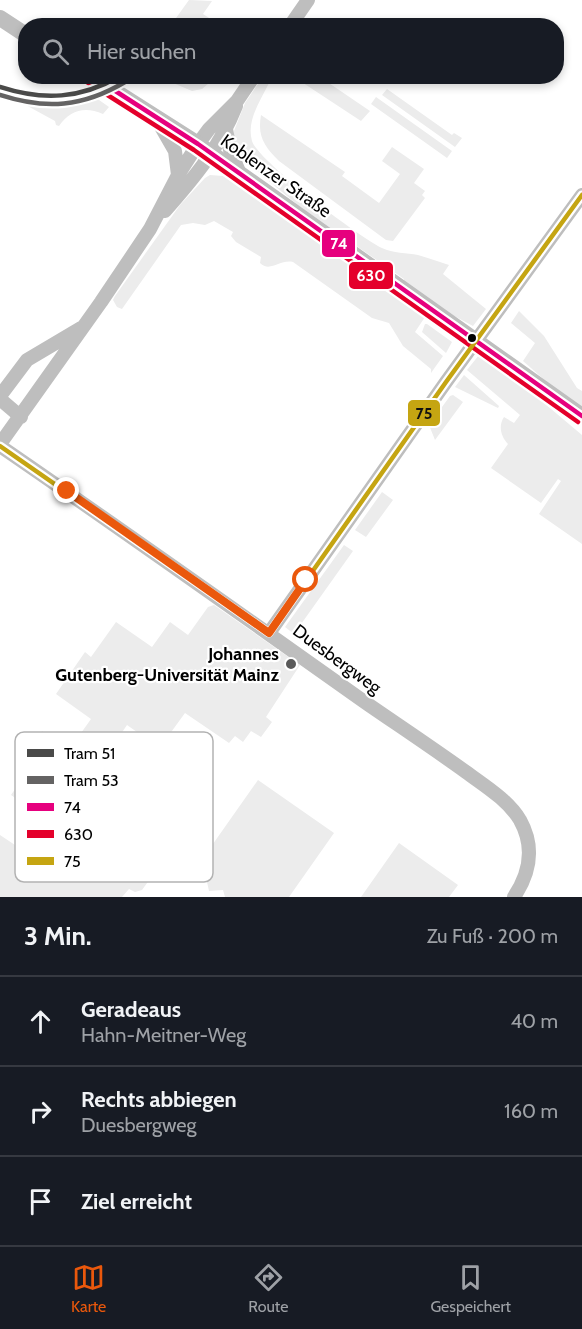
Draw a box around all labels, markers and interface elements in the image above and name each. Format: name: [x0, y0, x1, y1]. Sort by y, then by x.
search box: [18, 18, 564, 84]
icon: search: [39, 35, 72, 68]
text: Hier suchen: [87, 38, 196, 65]
street label: Koblenzer Straße: [216, 130, 336, 222]
line badge: 74: [321, 229, 356, 258]
text: 74: [330, 234, 348, 253]
line badge: 630: [348, 261, 394, 290]
text: 630: [357, 266, 385, 285]
unlabelled marker: [466, 332, 478, 344]
line badge: 75: [407, 399, 441, 427]
text: 75: [416, 404, 432, 423]
route end: [53, 477, 79, 503]
route start: [292, 566, 318, 592]
street label: Duesbergweg: [288, 620, 386, 699]
place label: Johannes Gutenberg-Universität Mainz: [55, 643, 280, 686]
marker: Johannes Gutenberg-Universität Mainz: [284, 657, 298, 671]
legend: [15, 732, 213, 882]
text: Tram 51: [64, 744, 115, 763]
text: Tram 53: [64, 771, 119, 790]
text: 74: [64, 798, 81, 817]
text: 630: [64, 825, 93, 844]
text: 75: [64, 852, 81, 871]
text: 3 Min.: [24, 920, 92, 952]
text: Zu Fuß · 200 m: [427, 924, 558, 948]
text: Geradeaus: [81, 996, 181, 1023]
icon: ahead: [24, 1005, 57, 1038]
text: 40 m: [510, 1009, 558, 1033]
text: Hahn-Meitner-Weg: [81, 1023, 246, 1047]
text: Rechts abbiegen: [81, 1086, 237, 1113]
icon: right: [24, 1095, 57, 1128]
text: 160 m: [504, 1099, 558, 1123]
text: Duesbergweg: [81, 1113, 197, 1137]
icon: arrive: [24, 1185, 57, 1218]
text: Ziel erreicht: [81, 1188, 192, 1215]
tab: Karte: [71, 1261, 106, 1316]
tab: Route: [248, 1261, 288, 1316]
tab: Gespeichert: [430, 1261, 511, 1316]

